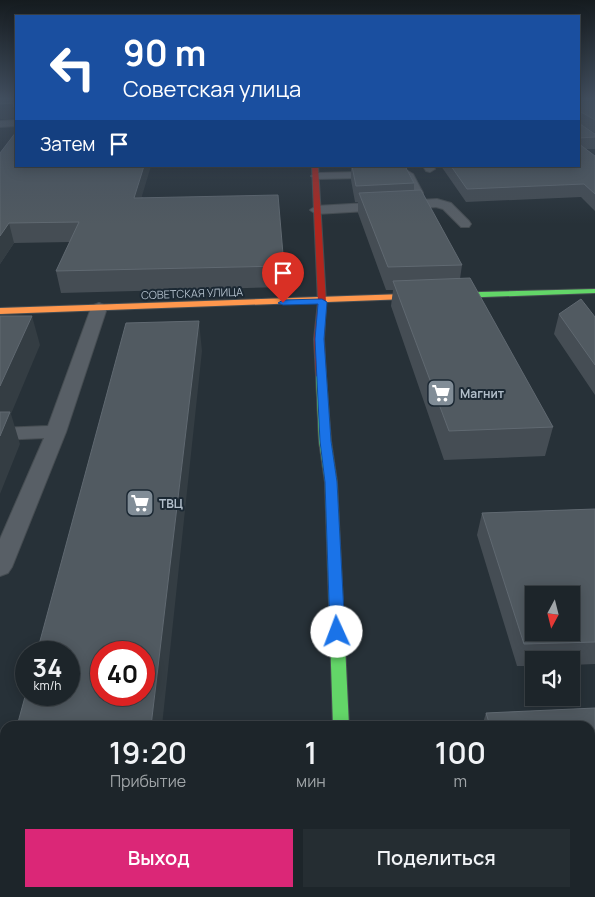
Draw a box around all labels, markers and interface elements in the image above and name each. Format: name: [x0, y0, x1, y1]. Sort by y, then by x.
text: 90 m: [123, 29, 206, 77]
icon: left: [40, 35, 105, 100]
text: Советская улица: [123, 74, 301, 104]
icon: arrive: [105, 130, 133, 158]
text: Затем: [40, 131, 95, 157]
pin: [262, 252, 304, 303]
icon: arrive: [269, 259, 297, 287]
street label: СОВЕТСКАЯ УЛИЦА: [141, 284, 243, 302]
supermarket icon: Магнит: [426, 378, 456, 408]
place label: Магнит: [460, 385, 505, 402]
supermarket icon: ТВЦ: [125, 488, 155, 518]
place label: ТВЦ: [159, 495, 183, 512]
north arrow: [525, 586, 580, 641]
map controls: [525, 586, 580, 706]
position arrow: [310, 605, 362, 657]
speed limit sign: 40: [90, 641, 155, 706]
text: 34: [33, 650, 62, 685]
button: sound: [525, 651, 580, 706]
text: km/h: [34, 677, 61, 694]
text: 19:20: [109, 732, 187, 773]
text: 1: [305, 732, 317, 773]
text: 100: [435, 732, 486, 773]
text: Прибытие: [110, 770, 186, 792]
text: мин: [296, 770, 326, 792]
text: m: [454, 770, 467, 792]
button: Выход: [25, 829, 293, 887]
button: Поделиться: [303, 829, 570, 887]

